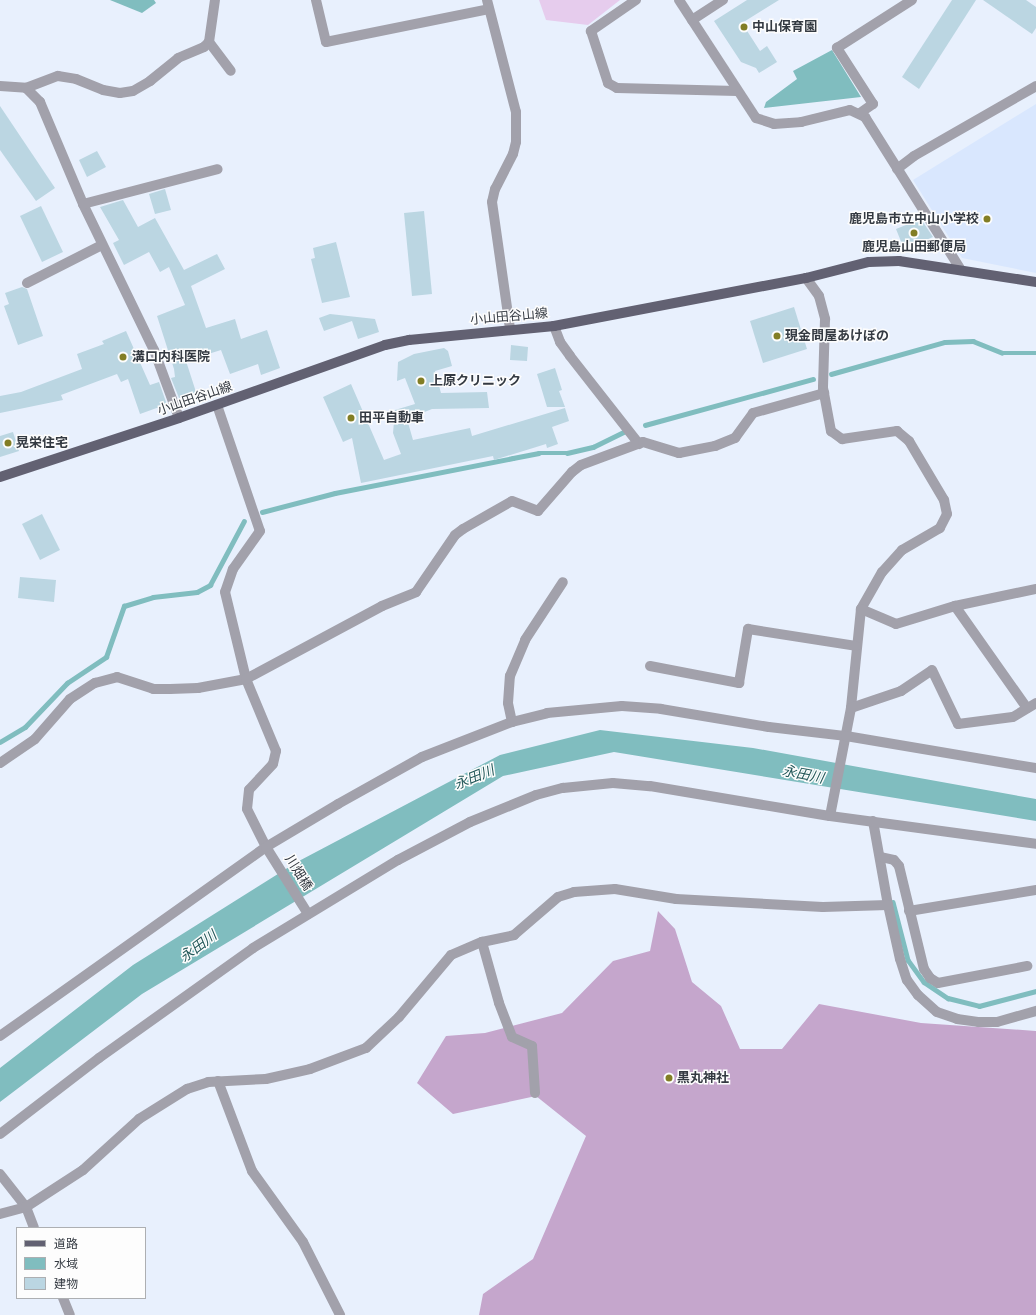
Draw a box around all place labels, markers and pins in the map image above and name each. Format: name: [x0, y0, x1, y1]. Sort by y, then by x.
place label: 中山保育園: [752, 19, 817, 35]
marker: 中山保育園: [739, 22, 749, 32]
place label: 鹿児島市立中山小学校: [849, 211, 979, 227]
marker: 鹿児島市立中山小学校: [982, 214, 992, 224]
marker: 鹿児島山田郵便局: [909, 228, 919, 238]
place label: 鹿児島山田郵便局: [862, 239, 966, 255]
place label: 現金問屋あけぼの: [785, 328, 889, 344]
marker: 現金問屋あけぼの: [772, 331, 782, 341]
place label: 溝口内科医院: [132, 349, 210, 365]
marker: 溝口内科医院: [117, 351, 129, 363]
place label: 上原クリニック: [430, 373, 521, 389]
marker: 上原クリニック: [415, 375, 427, 387]
place label: 田平自動車: [359, 410, 424, 426]
marker: 田平自動車: [346, 413, 356, 423]
place label: 晃栄住宅: [16, 435, 68, 451]
marker: 晃栄住宅: [3, 438, 13, 448]
place label: 黒丸神社: [677, 1070, 729, 1086]
marker: 黒丸神社: [664, 1073, 674, 1083]

